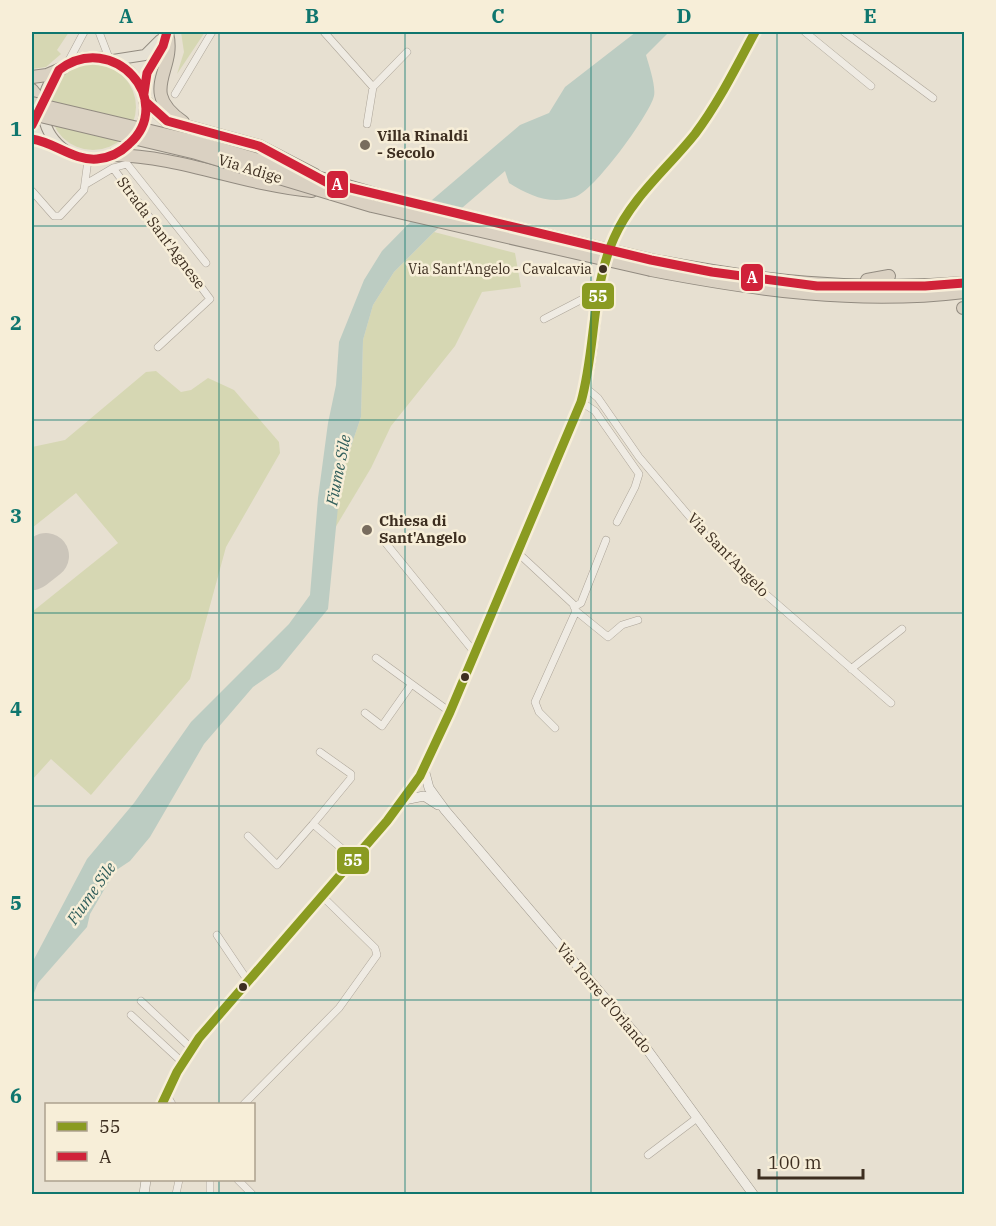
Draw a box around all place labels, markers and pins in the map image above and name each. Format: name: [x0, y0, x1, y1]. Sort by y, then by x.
place label: Villa Rinaldi - Secolo: [377, 126, 468, 162]
marker: Villa Rinaldi - Secolo: [358, 138, 372, 152]
place label: Via Sant'Angelo - Cavalcavia: [408, 260, 592, 278]
marker: Via Sant'Angelo - Cavalcavia: [597, 263, 609, 275]
place label: Chiesa di Sant'Angelo: [379, 511, 467, 547]
marker: Chiesa di Sant'Angelo: [360, 523, 374, 537]
unlabelled marker: [459, 671, 471, 683]
unlabelled marker: [237, 981, 249, 993]

